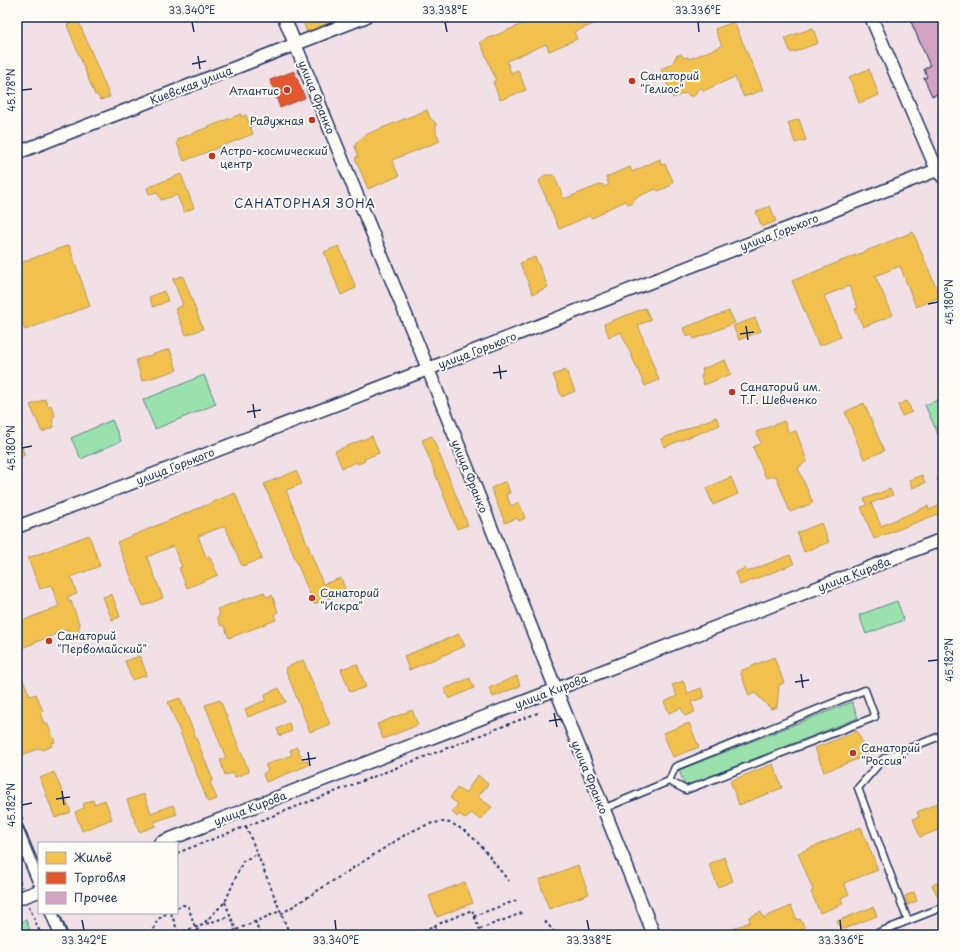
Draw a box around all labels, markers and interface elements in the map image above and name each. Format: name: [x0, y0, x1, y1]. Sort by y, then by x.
text: 33.340°E: [169, 2, 215, 17]
text: 33.338°E: [422, 2, 468, 17]
text: 33.336°E: [675, 2, 721, 17]
street label: улица Франко: [295, 58, 339, 136]
street label: Киевская улица: [147, 61, 235, 109]
place label: Санаторий "Гелиос": [640, 67, 699, 97]
text: 45.178°N: [3, 68, 18, 112]
marker: Санаторий "Гелиос": [627, 76, 637, 86]
place label: Атлантис: [229, 82, 279, 99]
marker: Атлантис: [282, 85, 292, 95]
place label: Радужная: [250, 112, 304, 129]
marker: Радужная: [307, 115, 317, 125]
place label: Астро-космический центр: [220, 142, 328, 172]
marker: Астро-космический центр: [207, 151, 217, 161]
district label: САНАТОРНАЯ ЗОНА: [234, 194, 376, 212]
street label: улица Горького: [737, 209, 821, 255]
text: 45.180°N: [941, 279, 956, 325]
street label: улица Горького: [435, 327, 519, 373]
place label: Санаторий им. Т.Г. Шевченко: [740, 378, 821, 408]
marker: Санаторий им. Т.Г. Шевченко: [727, 387, 737, 397]
text: 45.180°N: [3, 425, 18, 471]
street label: улица Франко: [448, 437, 492, 515]
street label: улица Горького: [133, 443, 217, 489]
street label: улица Кирова: [815, 552, 893, 596]
place label: Санаторий "Искра": [320, 584, 379, 614]
marker: Санаторий "Искра": [307, 593, 317, 603]
place label: Санаторий "Первомайский": [57, 627, 147, 657]
marker: Санаторий "Первомайский": [44, 636, 54, 646]
text: 45.182°N: [941, 638, 956, 682]
street label: улица Кирова: [512, 669, 590, 713]
street label: улица Франко: [568, 738, 612, 816]
place label: Санаторий "Россия": [861, 739, 920, 769]
marker: Санаторий "Россия": [848, 748, 858, 758]
text: 45.182°N: [3, 783, 18, 827]
street label: улица Кирова: [211, 786, 289, 830]
legend: [38, 842, 178, 914]
text: Жильё: [73, 848, 112, 866]
text: Торговля: [74, 868, 126, 886]
text: Прочее: [74, 888, 118, 906]
text: 33.342°E: [61, 932, 107, 947]
text: 33.340°E: [313, 932, 359, 947]
text: 33.338°E: [566, 932, 612, 947]
text: 33.336°E: [818, 932, 864, 947]

